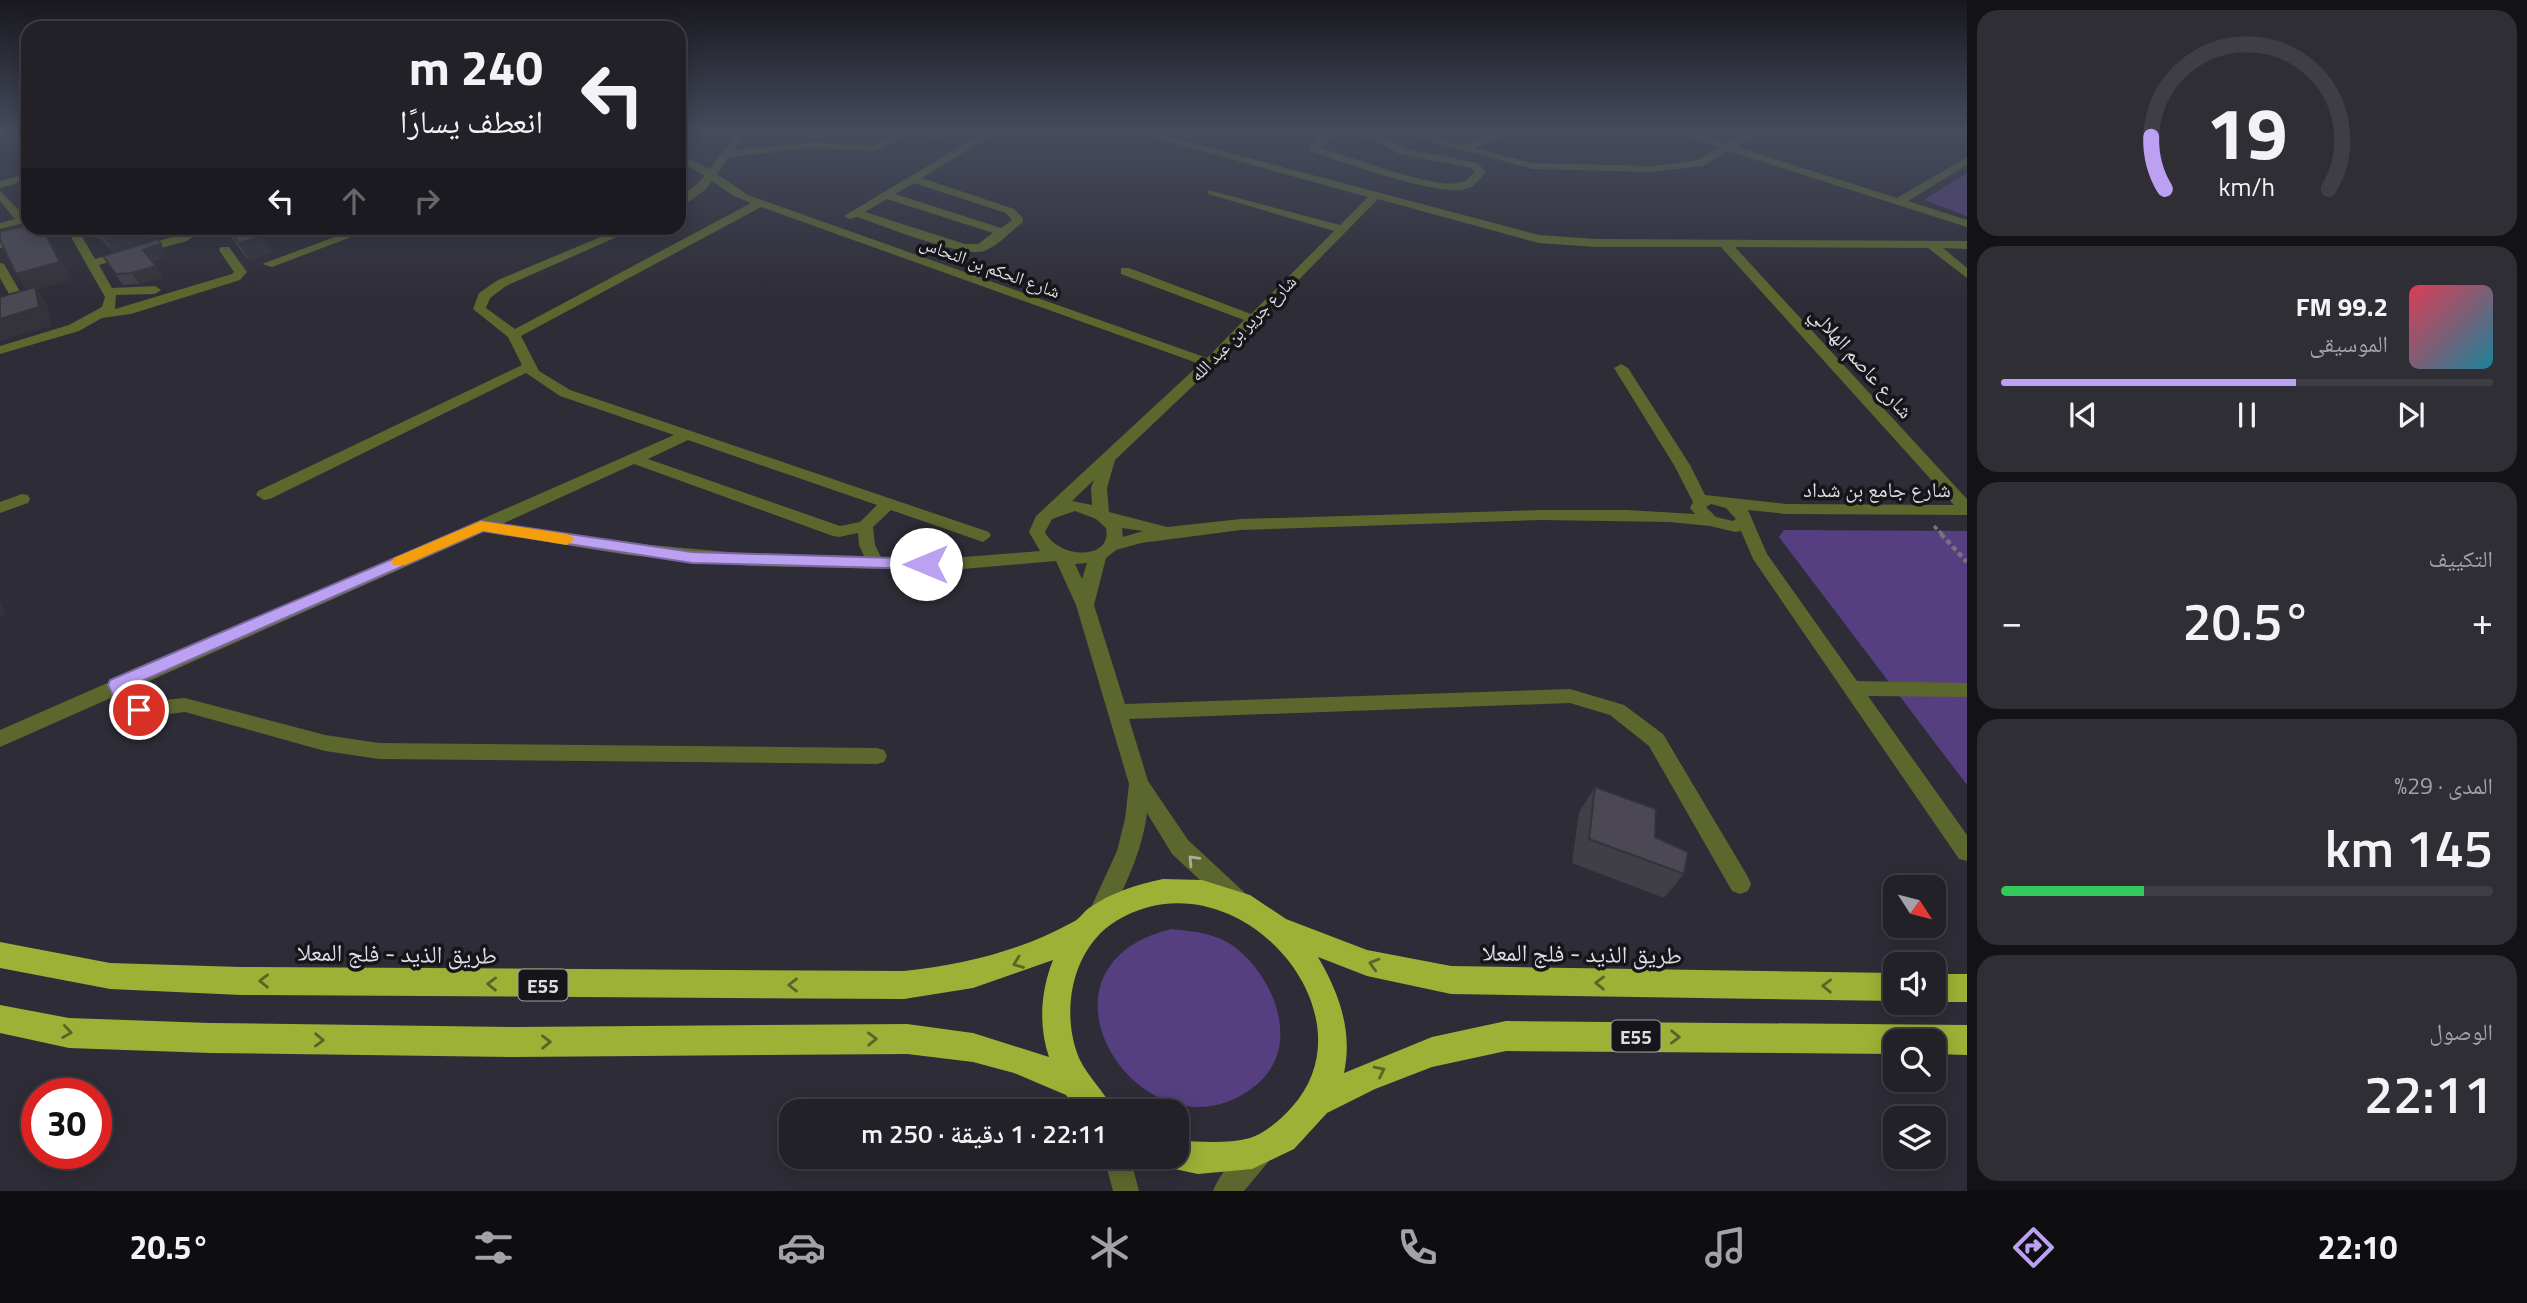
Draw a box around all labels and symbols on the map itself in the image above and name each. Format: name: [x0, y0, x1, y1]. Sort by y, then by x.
street label: شارع الحكم بن النحاس: [916, 229, 1064, 305]
street label: شارع جرير بن عبد الله: [1184, 269, 1302, 387]
street label: شارع عاصم الهلالي: [1802, 299, 1921, 426]
street label: شارع جامع بن شداد: [1803, 473, 1951, 505]
position arrow: [889, 527, 963, 601]
pin: [109, 680, 169, 740]
one-way arrow: [1188, 855, 1201, 868]
north arrow: [1883, 875, 1946, 938]
street label: طريق الذيد - فلج المعلا: [297, 933, 497, 973]
street label: طريق الذيد - فلج المعلا: [1482, 933, 1682, 973]
one-way arrow: [1012, 954, 1024, 968]
one-way arrow: [1368, 958, 1380, 973]
road number: E55: [518, 970, 568, 1001]
one-way arrow: [259, 973, 269, 989]
one-way arrow: [1594, 975, 1604, 991]
one-way arrow: [486, 976, 497, 992]
one-way arrow: [787, 977, 798, 993]
one-way arrow: [1821, 978, 1832, 994]
road number: E55: [1612, 1020, 1660, 1052]
one-way arrow: [61, 1024, 73, 1039]
one-way arrow: [1670, 1029, 1681, 1045]
one-way arrow: [867, 1031, 877, 1047]
one-way arrow: [314, 1032, 324, 1048]
one-way arrow: [541, 1034, 552, 1050]
one-way arrow: [1373, 1065, 1385, 1079]
speed limit sign: 30: [21, 1078, 112, 1169]

